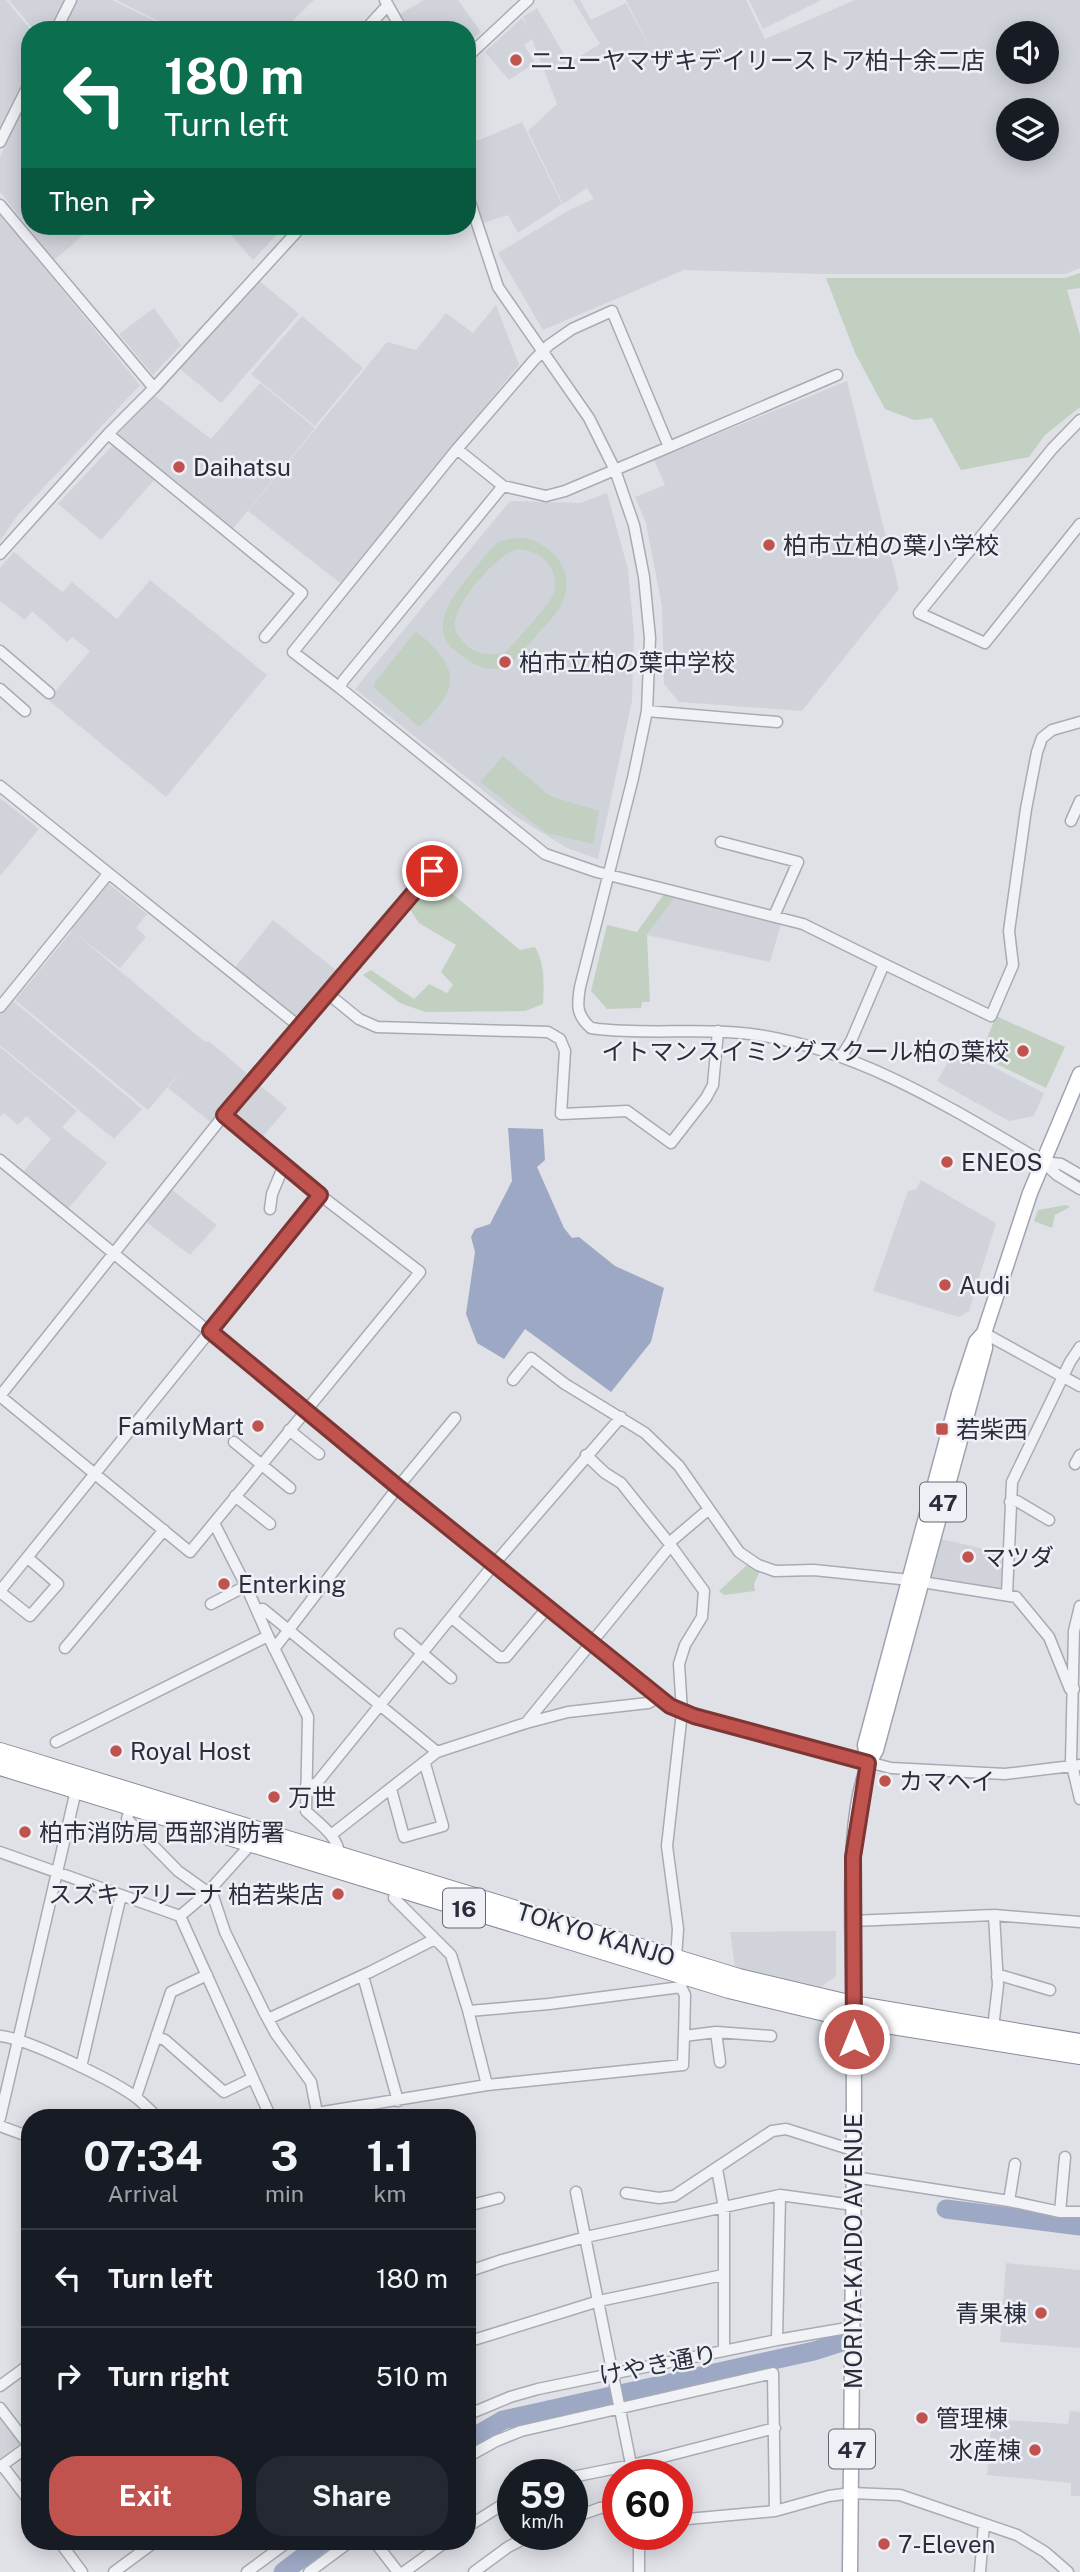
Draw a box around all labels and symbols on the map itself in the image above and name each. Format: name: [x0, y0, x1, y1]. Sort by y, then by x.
place label: ニューヤマザキデイリーストア柏十余二店: [530, 46, 985, 74]
marker: ニューヤマザキデイリーストア柏十余二店: [508, 52, 524, 68]
place label: Daihatsu: [193, 453, 291, 481]
marker: Daihatsu: [171, 459, 187, 475]
place label: 柏市立柏の葉小学校: [783, 531, 999, 559]
marker: 柏市立柏の葉小学校: [761, 537, 777, 553]
place label: 柏市立柏の葉中学校: [519, 648, 735, 676]
marker: 柏市立柏の葉中学校: [497, 654, 513, 670]
pin: [402, 841, 462, 901]
place label: イトマンスイミングスクール柏の葉校: [601, 1037, 1009, 1065]
marker: イトマンスイミングスクール柏の葉校: [1015, 1043, 1031, 1059]
place label: ENEOS: [961, 1148, 1043, 1176]
marker: ENEOS: [939, 1154, 955, 1170]
place label: Audi: [959, 1271, 1010, 1299]
marker: Audi: [937, 1277, 953, 1293]
place label: FamilyMart: [117, 1412, 244, 1440]
place label: 若柴西: [956, 1415, 1028, 1443]
marker: FamilyMart: [250, 1418, 266, 1434]
marker: 若柴西: [934, 1421, 950, 1437]
road number: 47: [920, 1483, 966, 1522]
place label: マツダ: [982, 1543, 1054, 1571]
marker: マツダ: [960, 1549, 976, 1565]
place label: Enterking: [238, 1570, 346, 1598]
marker: Enterking: [216, 1576, 232, 1592]
place label: Royal Host: [130, 1737, 251, 1765]
marker: Royal Host: [108, 1743, 124, 1759]
place label: カマヘイ: [899, 1767, 995, 1795]
marker: カマヘイ: [877, 1773, 893, 1789]
place label: 万世: [288, 1783, 336, 1811]
marker: 万世: [266, 1789, 282, 1805]
place label: 柏市消防局 西部消防署: [39, 1818, 285, 1846]
marker: 柏市消防局 西部消防署: [17, 1824, 33, 1840]
place label: スズキ アリーナ 柏若柴店: [48, 1880, 324, 1908]
marker: スズキ アリーナ 柏若柴店: [330, 1886, 346, 1902]
road number: 16: [443, 1888, 485, 1927]
street label: TOKYO KANJO: [513, 1897, 679, 1971]
position arrow: [817, 2002, 891, 2076]
street label: MORIYA-KAIDO AVENUE: [839, 2113, 867, 2389]
place label: 青果棟: [955, 2299, 1027, 2327]
marker: 青果棟: [1033, 2305, 1049, 2321]
street label: けやき通り: [596, 2339, 720, 2389]
place label: 管理棟: [936, 2404, 1008, 2432]
marker: 管理棟: [914, 2410, 930, 2426]
road number: 47: [829, 2430, 875, 2468]
place label: 水産棟: [949, 2436, 1021, 2464]
marker: 水産棟: [1027, 2442, 1043, 2458]
speed limit sign: 60: [602, 2459, 693, 2550]
place label: 7-Eleven: [898, 2530, 995, 2558]
marker: 7-Eleven: [876, 2536, 892, 2552]

